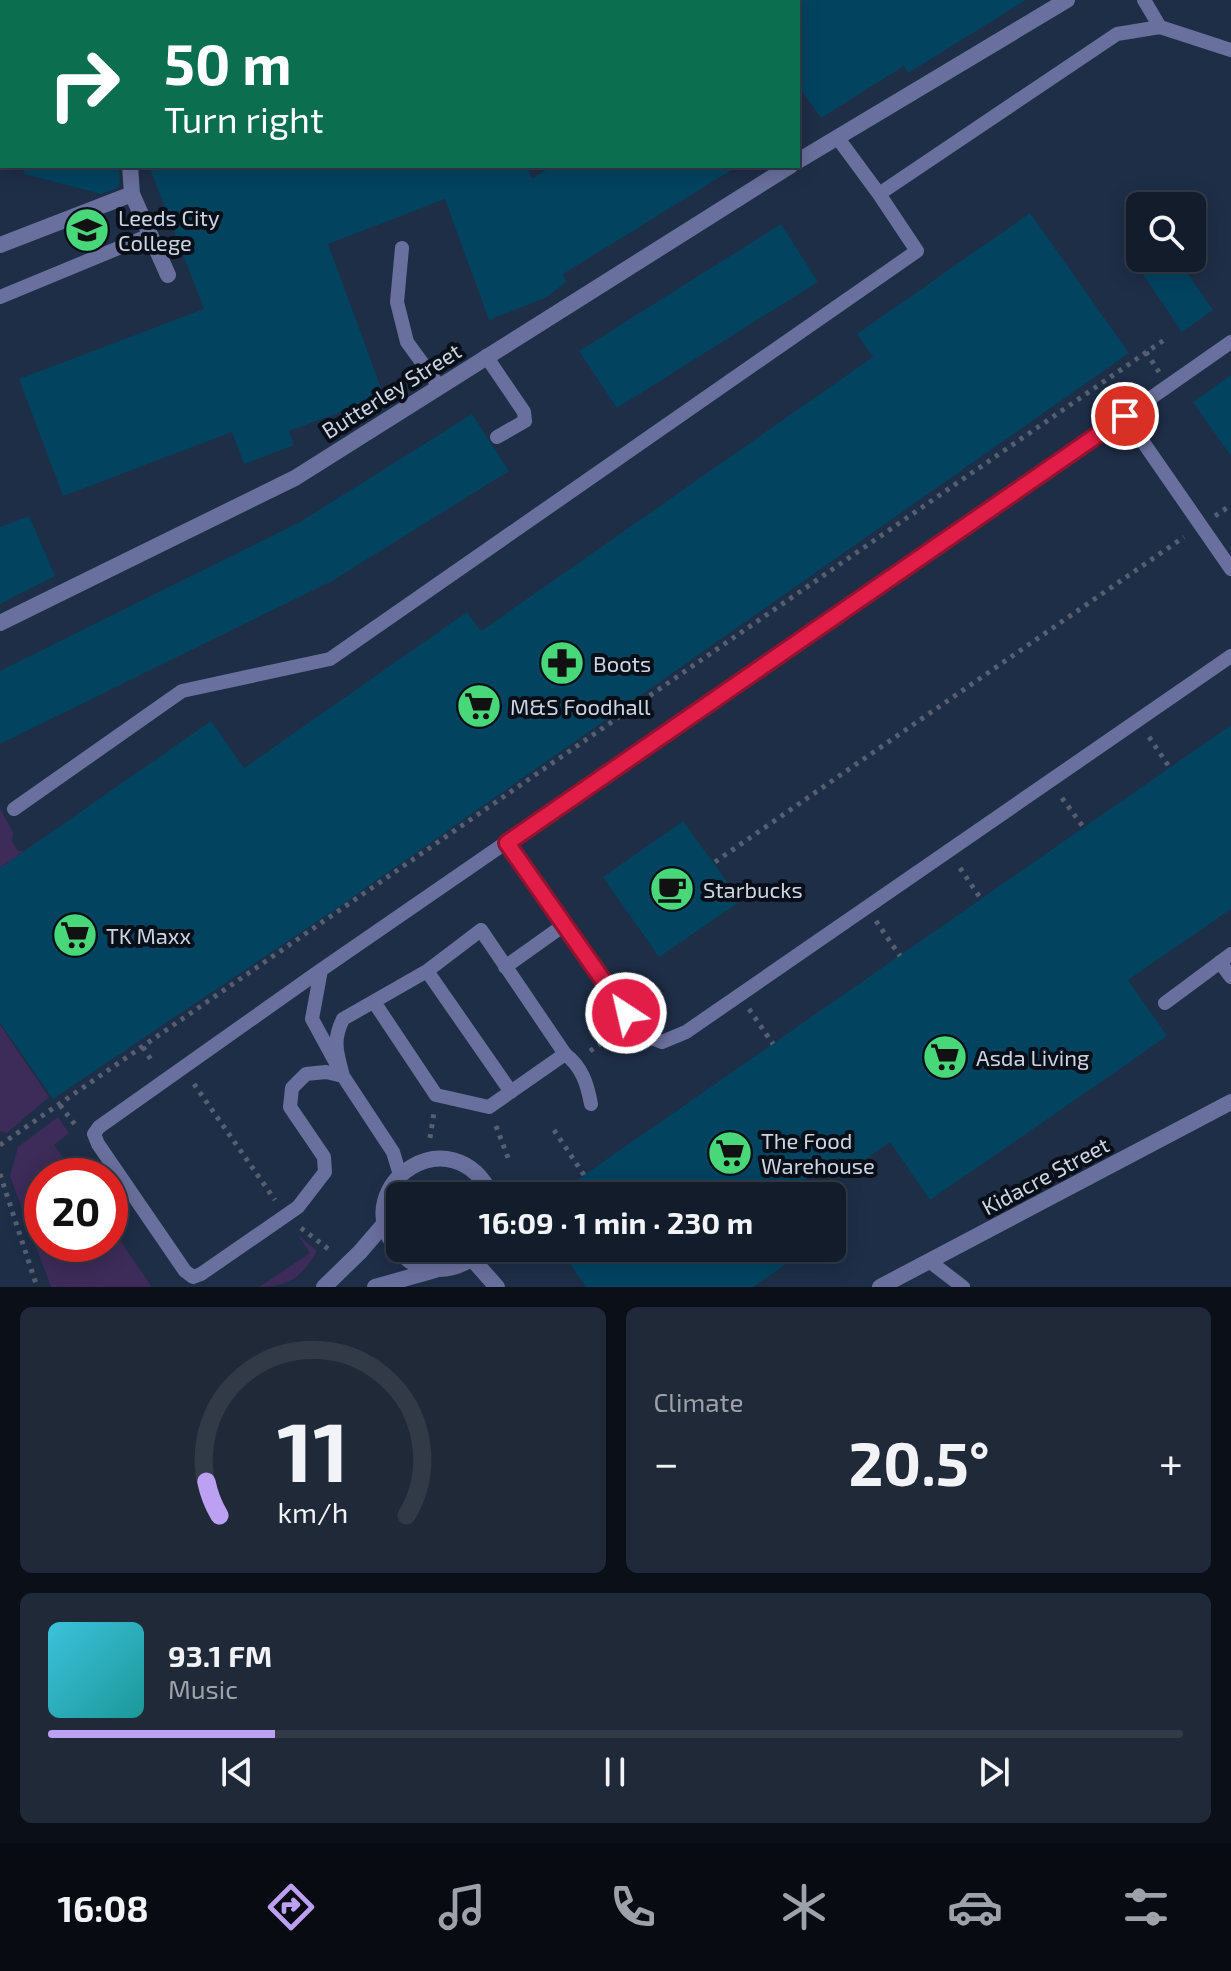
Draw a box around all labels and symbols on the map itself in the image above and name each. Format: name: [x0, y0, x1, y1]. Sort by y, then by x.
place label: Leeds City College: [118, 204, 220, 255]
school or university icon: Leeds City College: [63, 206, 111, 254]
street label: Butterley Street: [317, 337, 465, 443]
pin: [1091, 382, 1159, 450]
pharmacy icon: Boots: [538, 639, 586, 687]
place label: Boots: [593, 650, 651, 676]
supermarket icon: M&S Foodhall: [455, 682, 503, 730]
place label: M&S Foodhall: [510, 693, 651, 719]
cafe icon: Starbucks: [648, 865, 696, 913]
place label: Starbucks: [703, 876, 803, 902]
supermarket icon: TK Maxx: [51, 911, 99, 959]
place label: TK Maxx: [106, 922, 191, 948]
position arrow: [584, 971, 668, 1055]
supermarket icon: Asda Living: [921, 1033, 969, 1081]
place label: Asda Living: [976, 1044, 1089, 1070]
place label: The Food Warehouse: [761, 1127, 875, 1178]
supermarket icon: The Food Warehouse: [706, 1129, 754, 1177]
street label: Kidacre Street: [977, 1131, 1113, 1219]
speed limit sign: 20: [24, 1158, 128, 1262]

